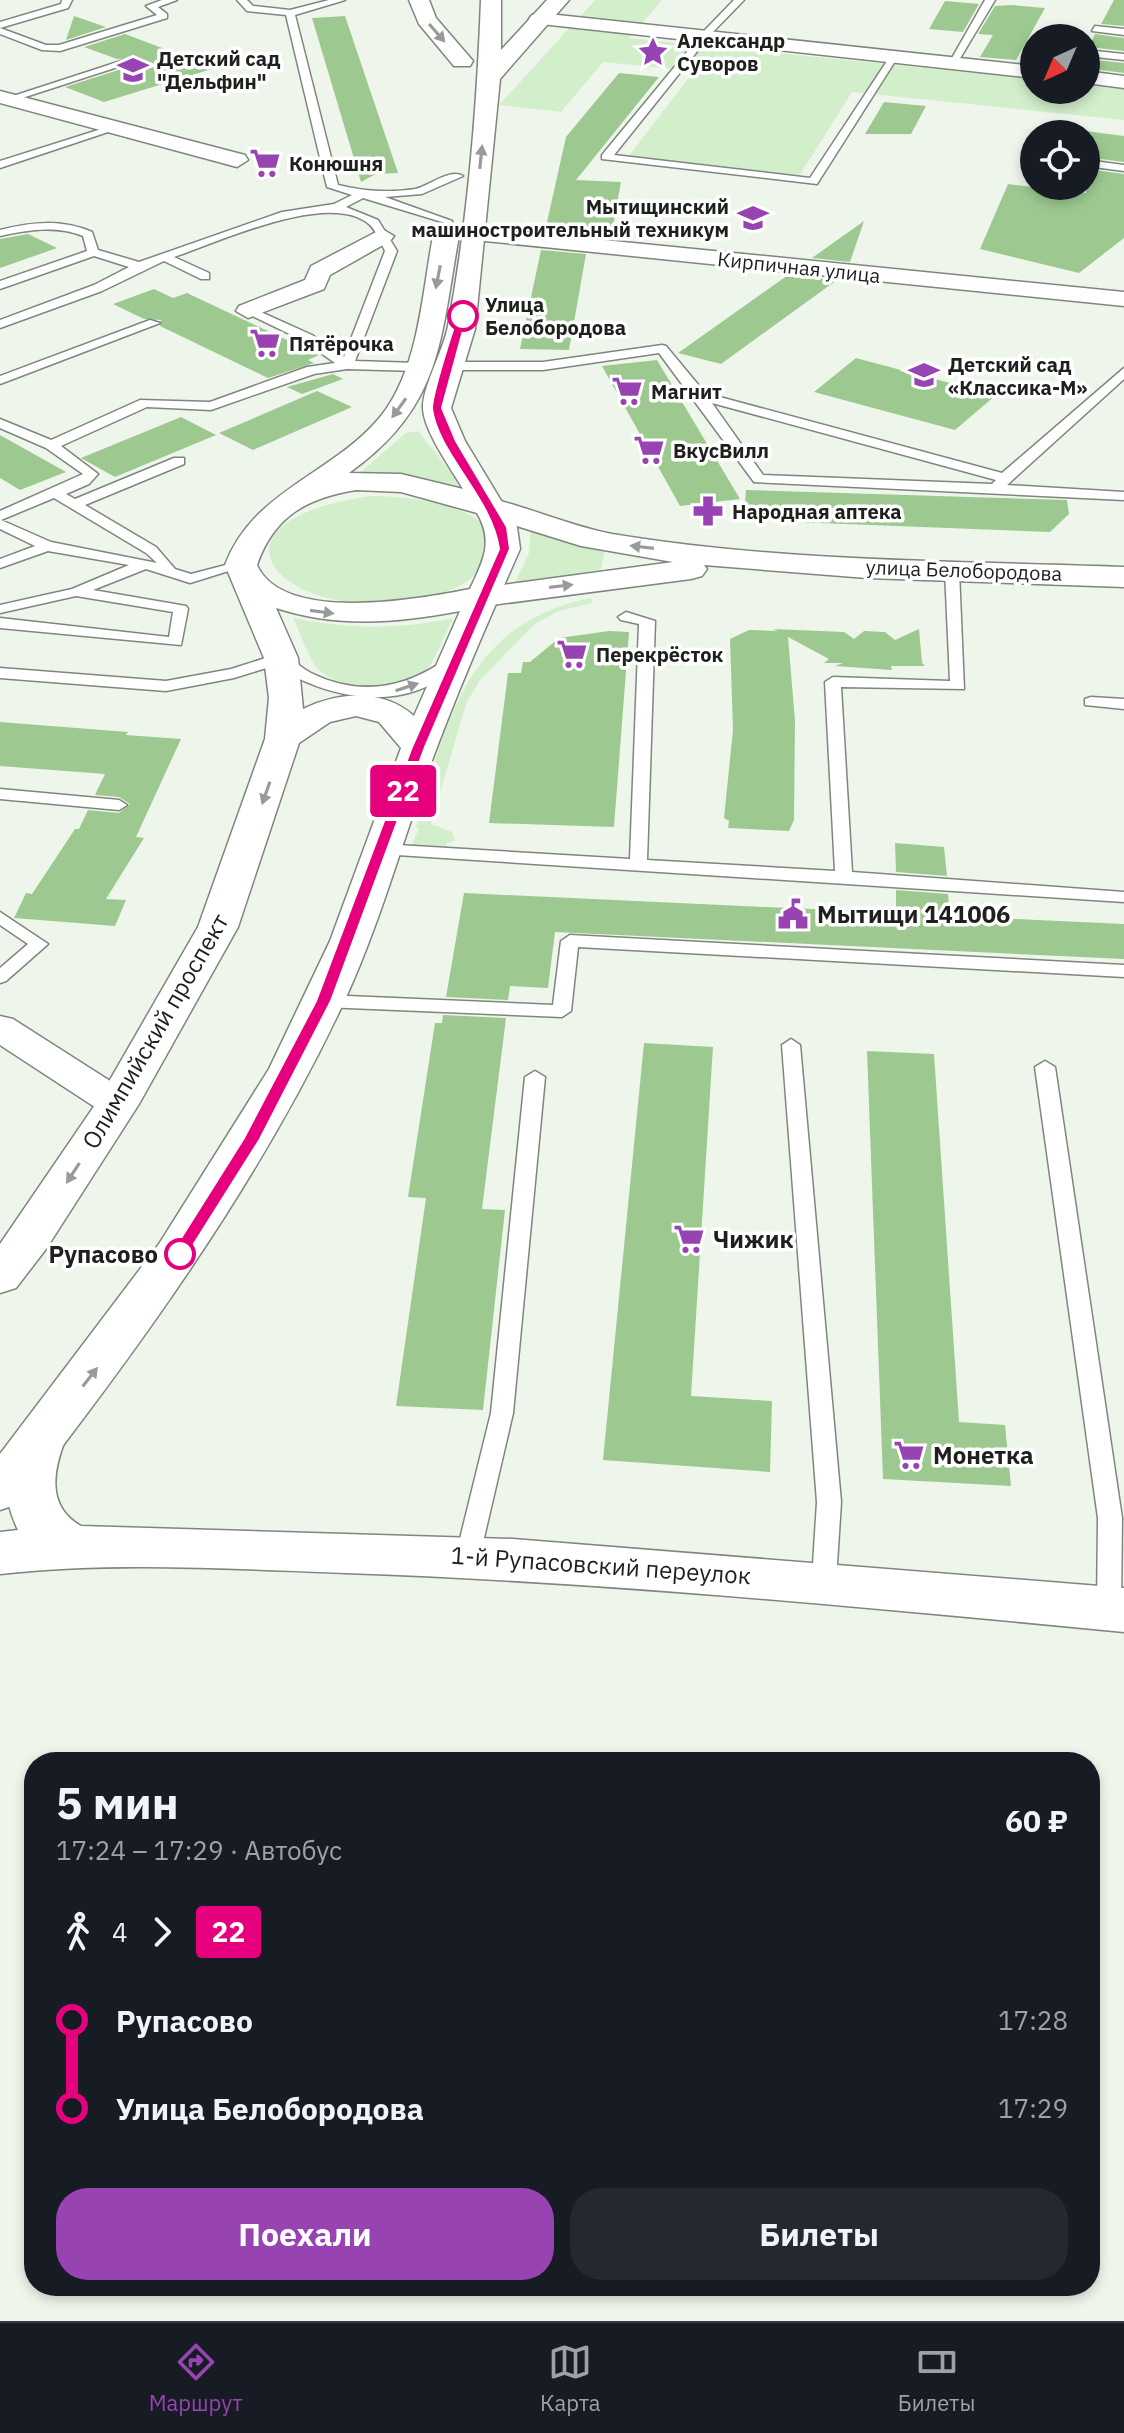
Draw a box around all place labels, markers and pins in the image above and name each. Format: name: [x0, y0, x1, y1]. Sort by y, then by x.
place label: Александр Суворов: [677, 27, 785, 77]
place icon: Александр Суворов: [636, 35, 670, 69]
place label: Детский сад "Дельфин": [157, 45, 280, 95]
school or university icon: Детский сад "Дельфин": [116, 53, 150, 87]
supermarket icon: Конюшня: [248, 146, 282, 180]
place label: Конюшня: [289, 150, 383, 177]
place label: Мытищинский машиностроительный техникум: [411, 193, 729, 243]
school or university icon: Мытищинский машиностроительный техникум: [736, 201, 770, 235]
place label: Улица Белобородова: [485, 291, 626, 341]
marker: Улица Белобородова: [448, 301, 478, 331]
supermarket icon: Пятёрочка: [248, 326, 282, 360]
place label: Пятёрочка: [289, 330, 394, 357]
place label: Детский сад «Классика-М»: [948, 351, 1087, 401]
school or university icon: Детский сад «Классика-М»: [907, 358, 941, 392]
supermarket icon: Магнит: [610, 374, 644, 408]
place label: Магнит: [651, 378, 722, 405]
supermarket icon: ВкусВилл: [632, 433, 666, 467]
place label: ВкусВилл: [673, 437, 769, 464]
pharmacy icon: Народная аптека: [691, 494, 725, 528]
place label: Народная аптека: [732, 498, 902, 525]
supermarket icon: Перекрёсток: [555, 637, 589, 671]
place label: Перекрёсток: [596, 641, 724, 668]
public building icon: Мытищи 141006: [776, 897, 810, 931]
place label: Мытищи 141006: [817, 898, 1010, 930]
supermarket icon: Чижик: [672, 1222, 706, 1256]
place label: Чижик: [713, 1223, 794, 1255]
place label: Рупасово: [48, 1238, 158, 1270]
marker: Рупасово: [165, 1239, 195, 1269]
supermarket icon: Монетка: [892, 1438, 926, 1472]
place label: Монетка: [933, 1439, 1034, 1471]

